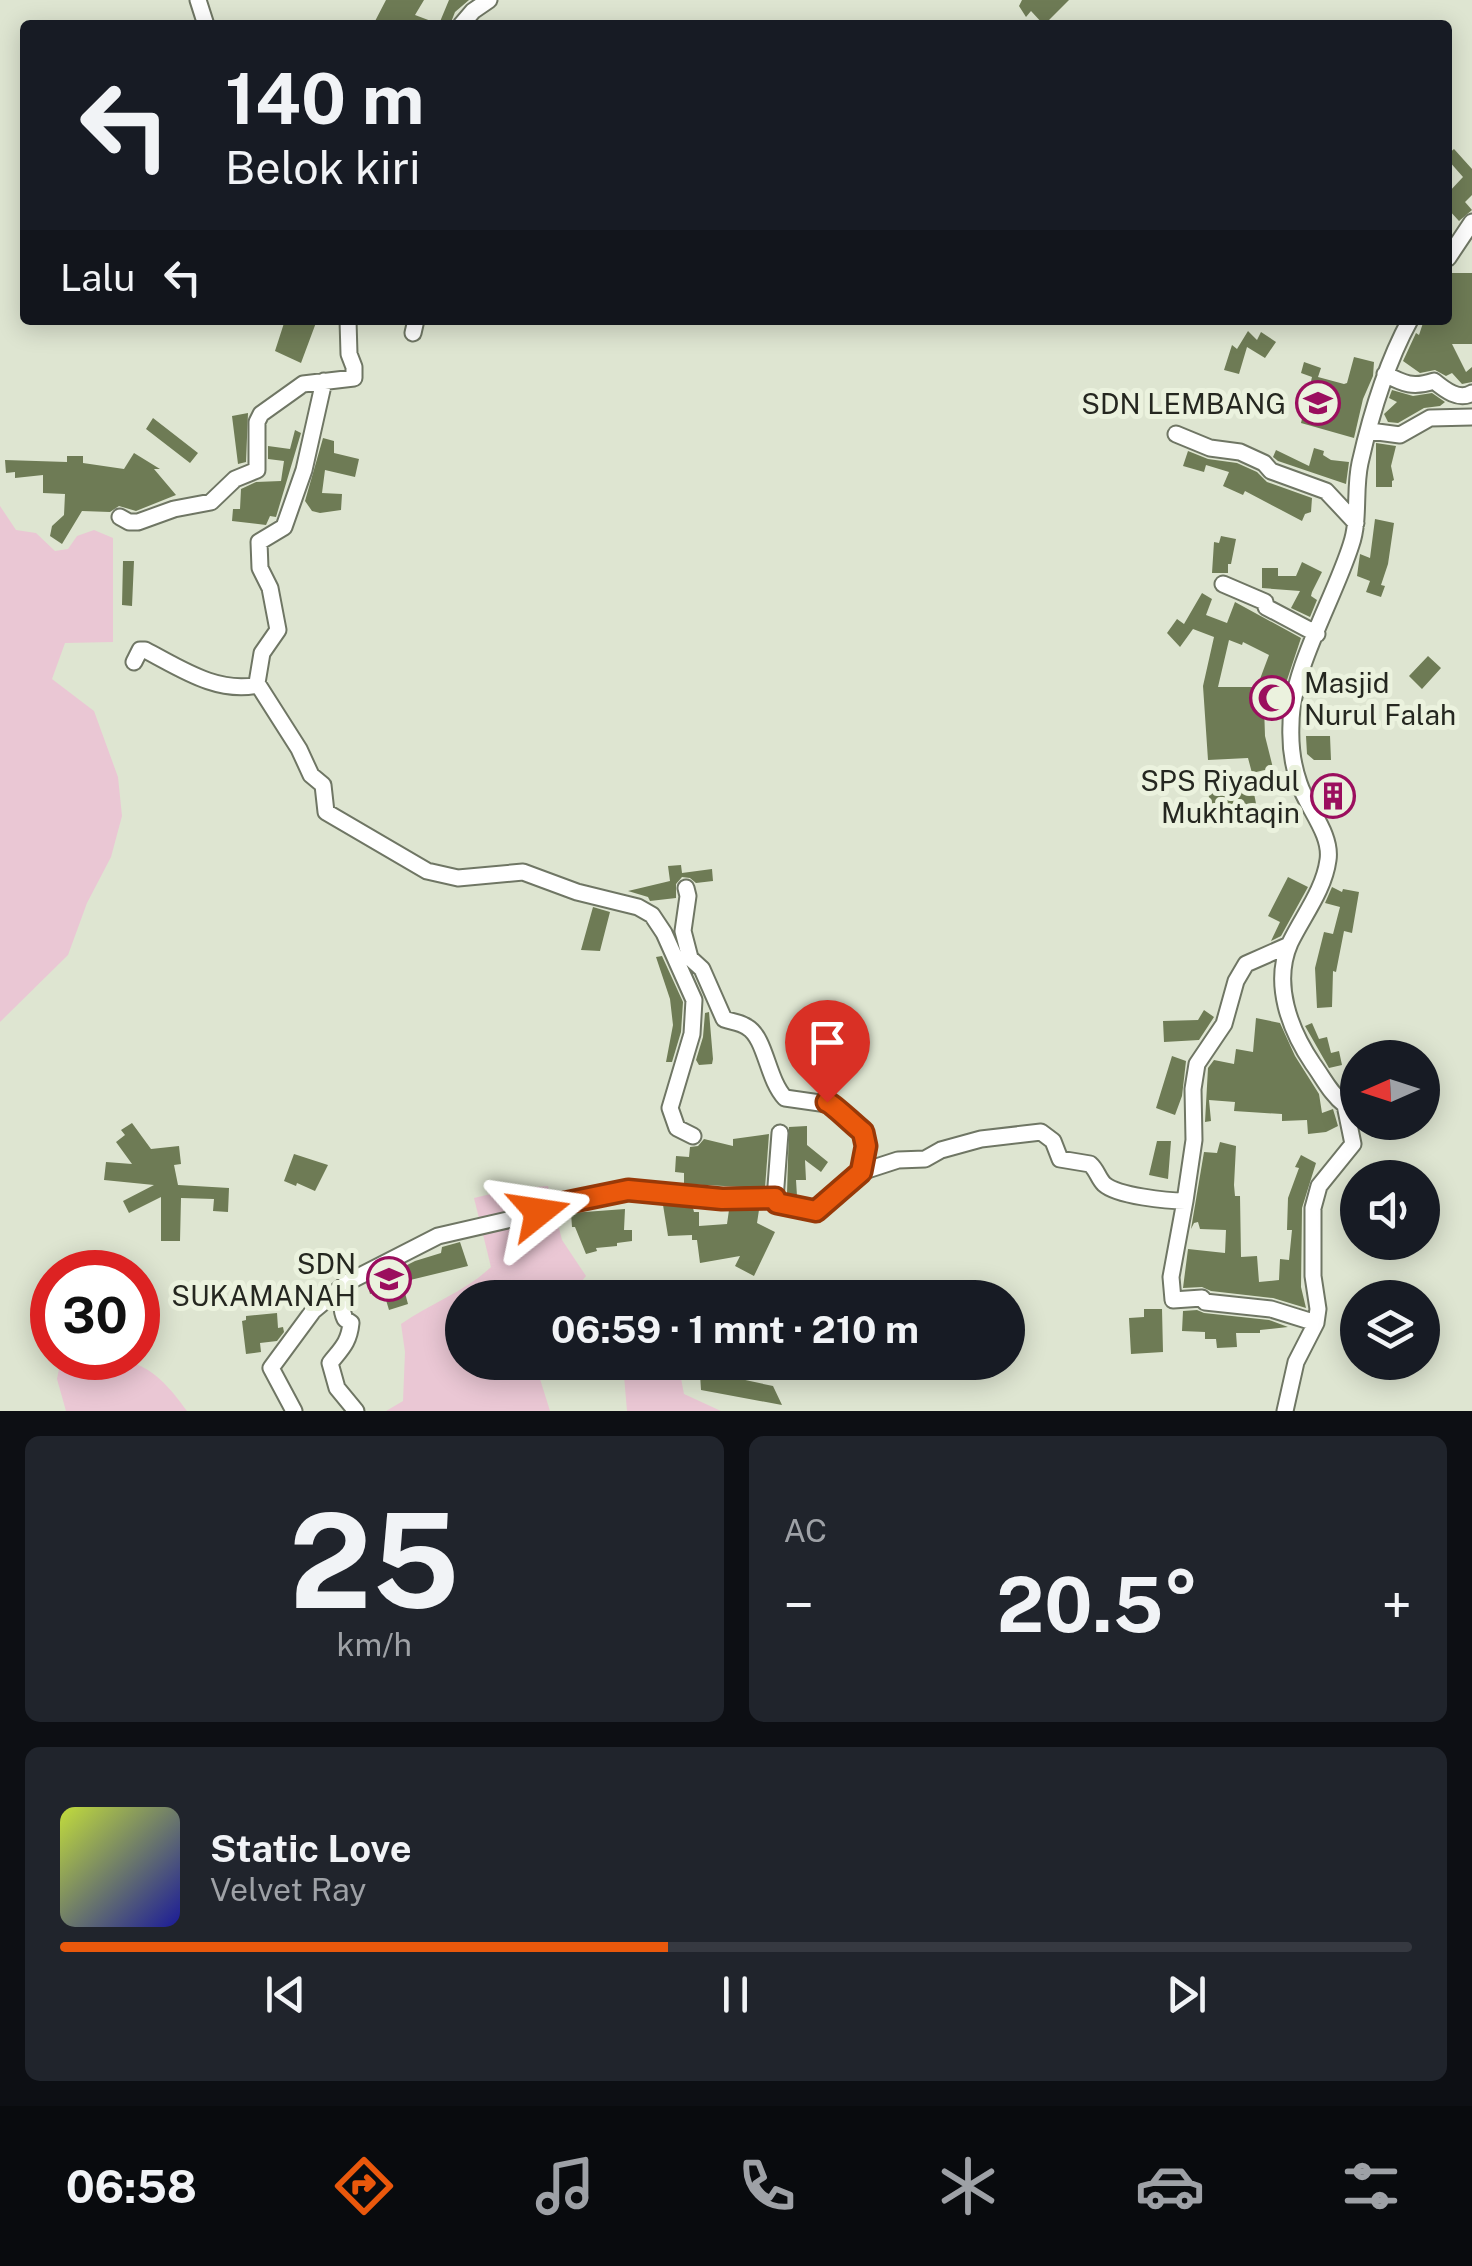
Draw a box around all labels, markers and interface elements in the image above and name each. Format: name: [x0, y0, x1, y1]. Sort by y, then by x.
text: 140 m: [225, 57, 424, 140]
icon: left: [60, 60, 190, 190]
text: Belok kiri: [225, 141, 420, 194]
icon: left: [155, 250, 210, 305]
text: Lalu: [60, 255, 135, 300]
school or university icon: SDN LEMBANG: [1295, 380, 1341, 426]
place label: SDN LEMBANG: [1081, 387, 1286, 420]
place label: Masjid Nurul Falah: [1304, 666, 1456, 731]
mosque icon: Masjid Nurul Falah: [1249, 675, 1295, 721]
place label: SPS Riyadul Mukhtaqin: [1140, 764, 1300, 829]
building icon: SPS Riyadul Mukhtaqin: [1310, 773, 1356, 819]
pin: [785, 1000, 870, 1103]
icon: arrive: [800, 1015, 855, 1070]
north arrow: [1340, 1040, 1440, 1140]
map controls: [1340, 1040, 1440, 1380]
position arrow: [487, 1160, 591, 1264]
button: sound: [1340, 1160, 1440, 1260]
place label: SDN SUKAMANAH: [171, 1247, 356, 1312]
speed limit sign: 30: [30, 1250, 160, 1380]
school or university icon: SDN SUKAMANAH: [366, 1256, 412, 1302]
button: layers: [1340, 1280, 1440, 1380]
text: 06:59 · 1 mnt · 210 m: [551, 1307, 919, 1352]
text: 25: [289, 1485, 459, 1637]
text: AC: [784, 1512, 827, 1549]
text: 20.5°: [997, 1561, 1199, 1649]
text: −: [784, 1573, 814, 1637]
text: +: [1381, 1573, 1412, 1637]
text: km/h: [337, 1626, 412, 1663]
text: Static Love: [210, 1826, 412, 1871]
text: Velvet Ray: [210, 1871, 366, 1908]
icon: previous: [258, 1967, 313, 2022]
icon: pause: [708, 1967, 763, 2022]
icon: next: [1159, 1967, 1214, 2022]
icon: directions: [329, 2151, 399, 2221]
icon: music: [530, 2151, 600, 2221]
icon: phone: [732, 2151, 802, 2221]
icon: climate: [933, 2151, 1003, 2221]
icon: car: [1135, 2151, 1205, 2221]
icon: filters: [1336, 2151, 1406, 2221]
text: 06:58: [66, 2160, 197, 2213]

